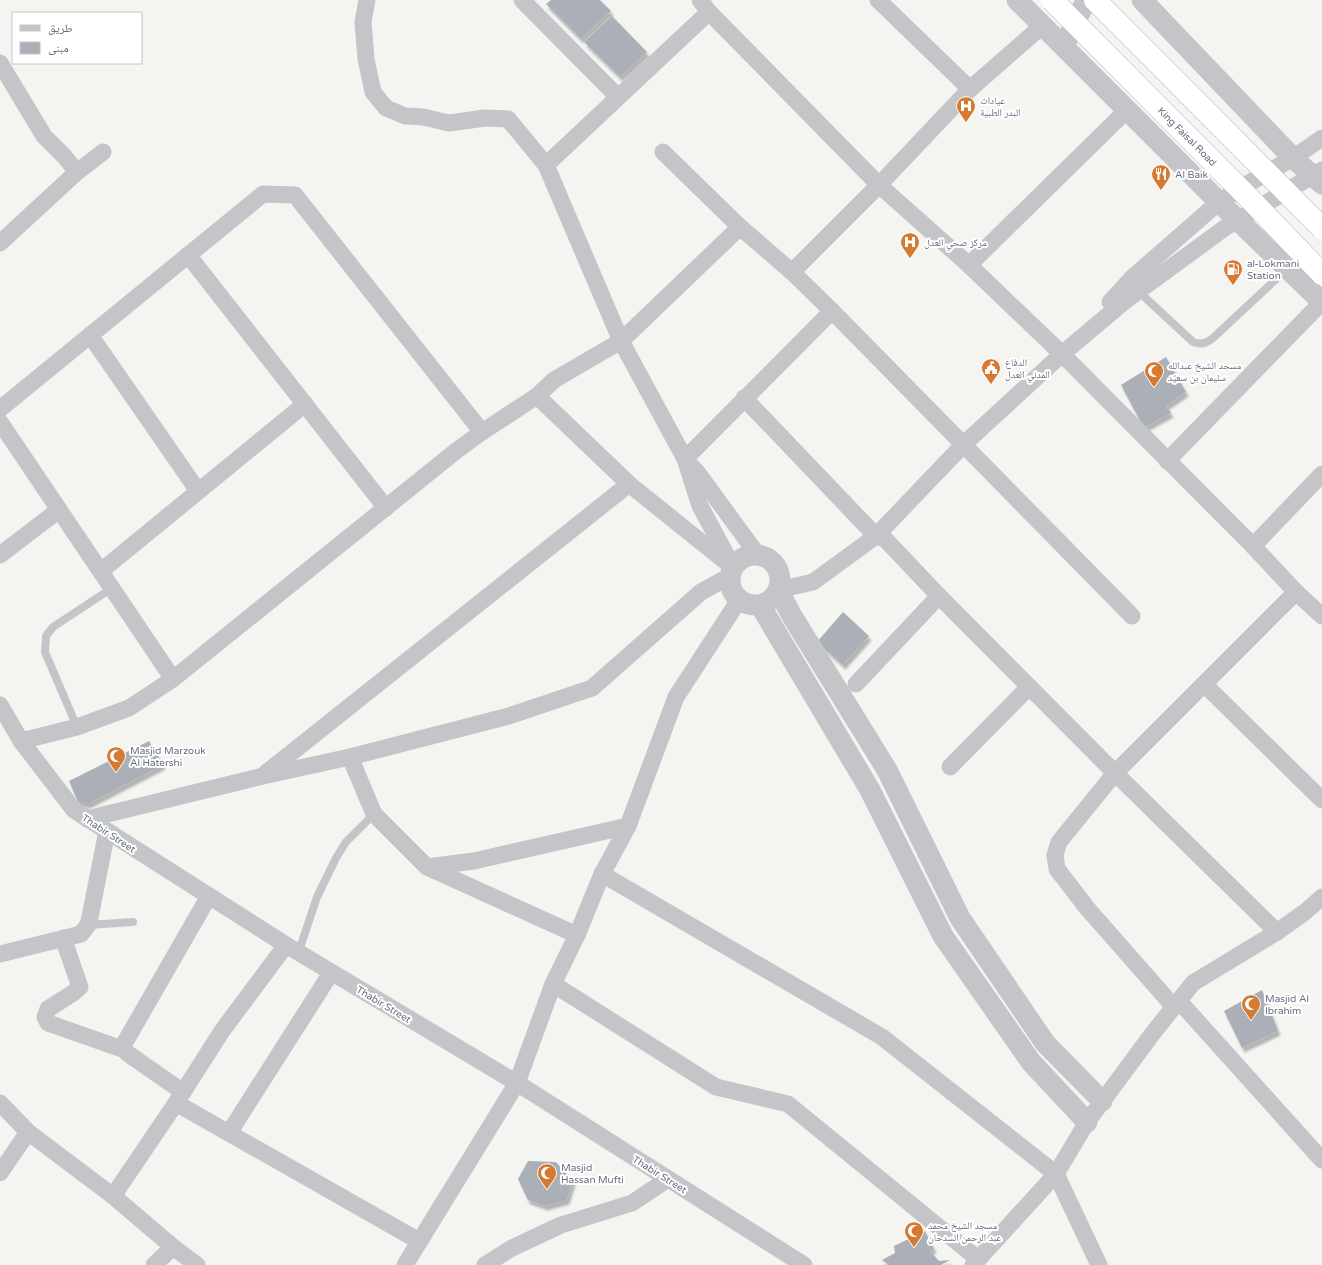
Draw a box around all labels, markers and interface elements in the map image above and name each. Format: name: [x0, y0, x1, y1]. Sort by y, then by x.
legend: [12, 12, 142, 64]
text: طريق: [48, 21, 73, 35]
text: مبنى: [48, 41, 69, 55]
hospital icon: عيادات البدر الطبية: [955, 95, 977, 123]
place label: عيادات البدر الطبية: [980, 95, 1020, 119]
street label: King Faisal Road: [1155, 105, 1219, 169]
restaurant icon: Al Baik: [1150, 163, 1172, 191]
place label: Al Baik: [1175, 169, 1209, 181]
hospital icon: مركز صحي العدل: [899, 231, 921, 259]
place label: مركز صحي العدل: [924, 237, 987, 251]
fuel station icon: al-Lokmani Station: [1222, 258, 1244, 286]
place label: al-Lokmani Station: [1247, 258, 1299, 282]
public building icon: الدفاع المدني العدل: [980, 357, 1002, 385]
place label: الدفاع المدني العدل: [1005, 357, 1050, 383]
mosque icon: مسجد الشيخ عبدالله سليمان بن سعيّد: [1143, 360, 1165, 388]
place label: مسجد الشيخ عبدالله سليمان بن سعيّد: [1168, 360, 1242, 384]
mosque icon: Masjid Marzouk Al Hatershi: [105, 745, 127, 773]
place label: Masjid Marzouk Al Hatershi: [130, 745, 206, 769]
street label: Thabir Street: [79, 812, 138, 856]
street label: Thabir Street: [354, 984, 413, 1026]
mosque icon: Masjid Al Ibrahim: [1240, 993, 1262, 1021]
place label: Masjid Al Ibrahim: [1265, 993, 1309, 1017]
street label: Thabir Street: [630, 1153, 689, 1196]
mosque icon: Masjid Hassan Mufti: [536, 1162, 558, 1190]
place label: Masjid Hassan Mufti: [561, 1162, 624, 1186]
mosque icon: مسجد الشيخ محمد عبد الرحمن السدحان: [903, 1220, 925, 1248]
place label: مسجد الشيخ محمد عبد الرحمن السدحان: [928, 1220, 1001, 1244]

